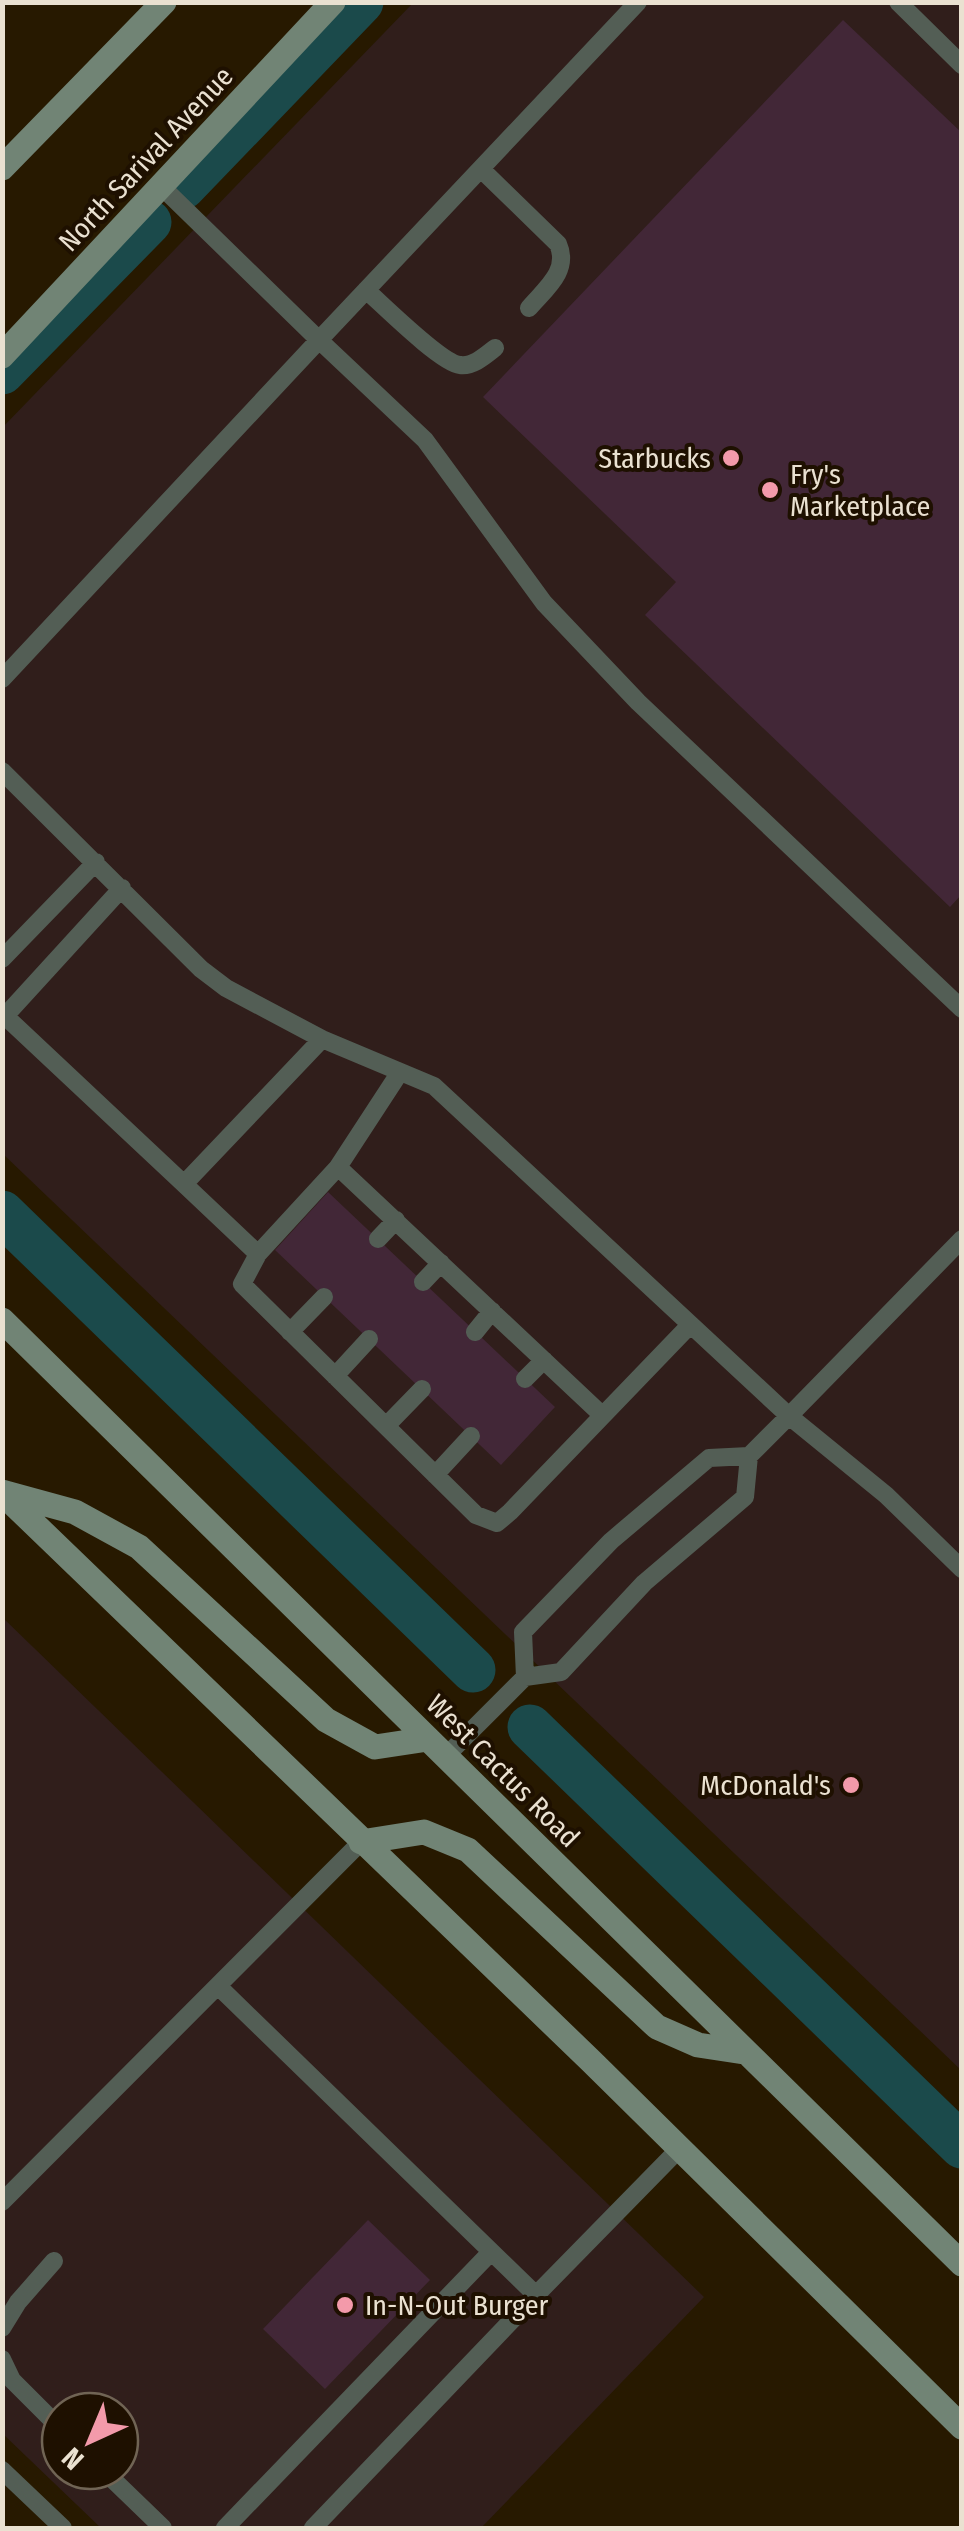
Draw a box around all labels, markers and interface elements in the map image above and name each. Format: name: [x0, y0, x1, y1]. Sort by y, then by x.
street label: North Sarival Avenue: [52, 60, 240, 258]
place label: Starbucks: [598, 442, 711, 475]
marker: Starbucks: [720, 447, 742, 469]
place label: Fry's Marketplace: [790, 458, 930, 523]
marker: Fry's Marketplace: [759, 479, 781, 501]
street label: West Cactus Road: [420, 1688, 586, 1854]
place label: McDonald's: [700, 1769, 831, 1802]
marker: McDonald's: [840, 1774, 862, 1796]
place label: In-N-Out Burger: [365, 2289, 549, 2322]
marker: In-N-Out Burger: [334, 2294, 356, 2316]
north arrow: [40, 2391, 140, 2491]
text: N: [55, 2441, 90, 2476]

